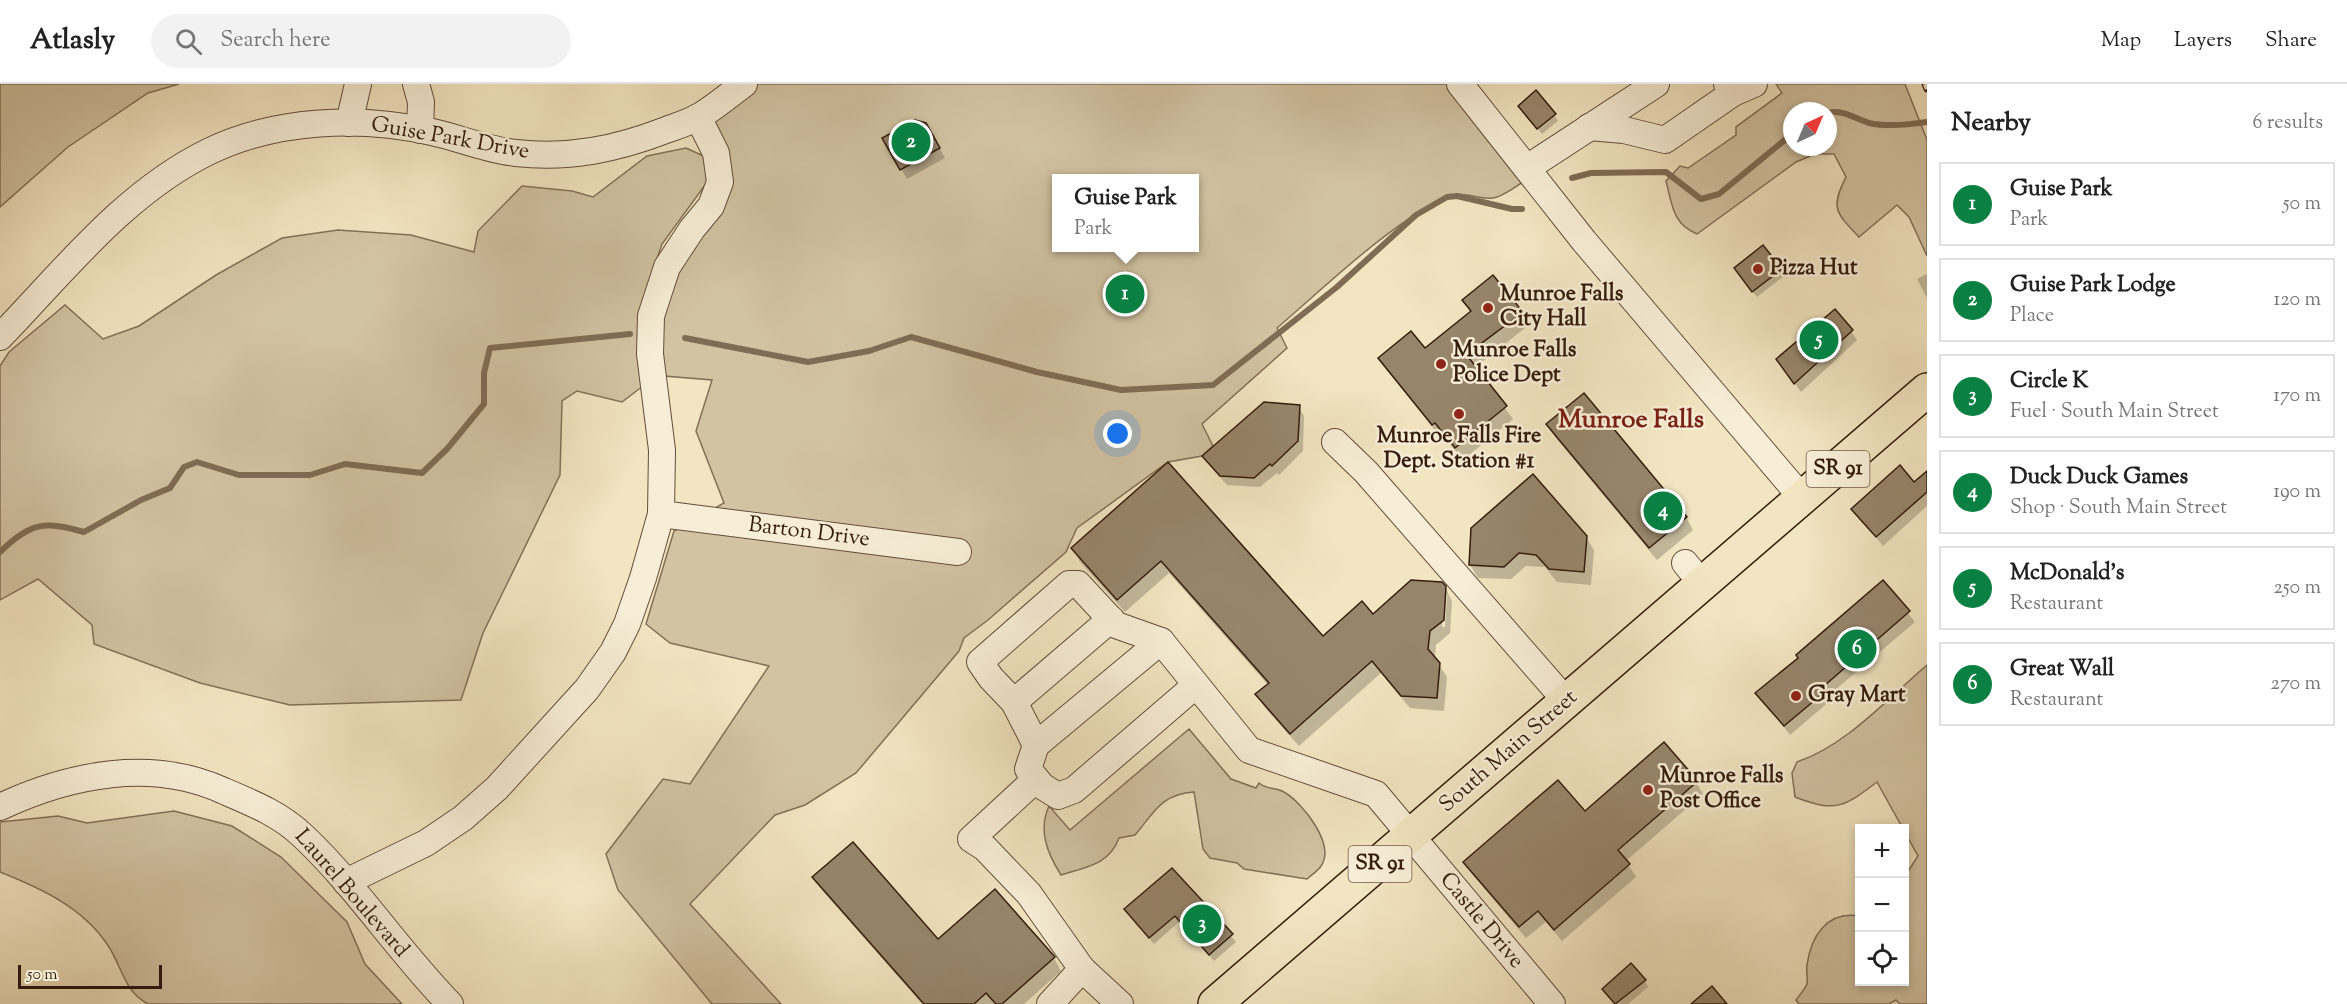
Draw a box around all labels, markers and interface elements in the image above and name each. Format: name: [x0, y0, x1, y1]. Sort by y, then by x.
search box: [151, 14, 571, 68]
text: Atlasly: [30, 21, 115, 61]
icon: search: [172, 25, 205, 58]
text: Search here: [220, 25, 331, 57]
text: Map: [2101, 26, 2141, 56]
text: Layers: [2174, 26, 2232, 56]
text: Share: [2265, 26, 2317, 56]
north arrow: [1783, 102, 1837, 156]
text: Nearby: [1951, 105, 2031, 142]
street label: Guise Park Drive: [368, 109, 532, 169]
text: 6 results: [2253, 109, 2323, 138]
pin: 2: [892, 120, 930, 164]
popup: [1052, 174, 1199, 252]
text: Guise Park: [2010, 174, 2113, 206]
text: Guise Park: [1074, 183, 1177, 215]
text: 1: [1969, 190, 1976, 219]
text: 50 m: [2283, 190, 2321, 219]
text: Park: [2010, 206, 2048, 235]
text: Park: [1074, 215, 1112, 244]
place label: Pizza Hut: [1770, 253, 1858, 285]
marker: Pizza Hut: [1751, 262, 1765, 276]
text: Guise Park Lodge: [2010, 270, 2176, 302]
pin: 1: [1106, 272, 1144, 316]
place label: Munroe Falls City Hall: [1500, 279, 1624, 336]
text: 2: [1968, 286, 1977, 315]
text: 120 m: [2273, 286, 2321, 315]
marker: Munroe Falls City Hall: [1481, 301, 1495, 315]
text: Place: [2010, 302, 2054, 331]
pin: 5: [1800, 318, 1838, 362]
place label: Munroe Falls Police Dept: [1453, 335, 1577, 392]
marker: Munroe Falls Police Dept: [1434, 357, 1448, 371]
text: Circle K: [2010, 366, 2088, 398]
text: 3: [1968, 382, 1977, 411]
text: 170 m: [2273, 382, 2321, 411]
text: Fuel · South Main Street: [2010, 398, 2219, 427]
district label: Munroe Falls: [1558, 402, 1704, 439]
marker: Munroe Falls Fire Dept. Station #1: [1452, 407, 1466, 421]
your location: [1103, 419, 1132, 448]
place label: Munroe Falls Fire Dept. Station #1: [1377, 421, 1541, 478]
road number: SR 91: [1806, 451, 1870, 487]
text: Duck Duck Games: [2010, 462, 2188, 494]
text: 4: [1967, 478, 1978, 507]
text: 190 m: [2273, 478, 2321, 507]
pin: 4: [1644, 488, 1682, 534]
text: Shop · South Main Street: [2010, 494, 2227, 523]
street label: Barton Drive: [746, 510, 872, 556]
text: McDonald's: [2010, 558, 2124, 590]
text: 5: [1969, 574, 1976, 603]
text: 250 m: [2273, 574, 2321, 603]
text: Restaurant: [2010, 590, 2103, 619]
pin: 6: [1838, 626, 1876, 672]
text: Great Wall: [2010, 654, 2114, 686]
text: 6: [1968, 670, 1977, 699]
text: 270 m: [2271, 670, 2321, 699]
place label: Gray Mart: [1808, 680, 1906, 712]
street label: South Main Street: [1433, 683, 1586, 821]
text: Restaurant: [2010, 686, 2103, 715]
marker: Gray Mart: [1789, 689, 1803, 703]
place label: Munroe Falls Post Office: [1660, 761, 1784, 818]
marker: Munroe Falls Post Office: [1641, 783, 1655, 797]
street label: Laurel Boulevard: [286, 823, 416, 965]
map controls: [1855, 824, 1909, 986]
button: +: [1855, 824, 1909, 878]
road number: SR 91: [1348, 846, 1412, 882]
street label: Castle Drive: [1431, 866, 1531, 976]
button: −: [1855, 878, 1909, 932]
pin: 3: [1182, 902, 1222, 946]
button: locate: [1855, 932, 1909, 986]
scale bar: [18, 962, 162, 990]
text: 50 m: [27, 964, 58, 987]

